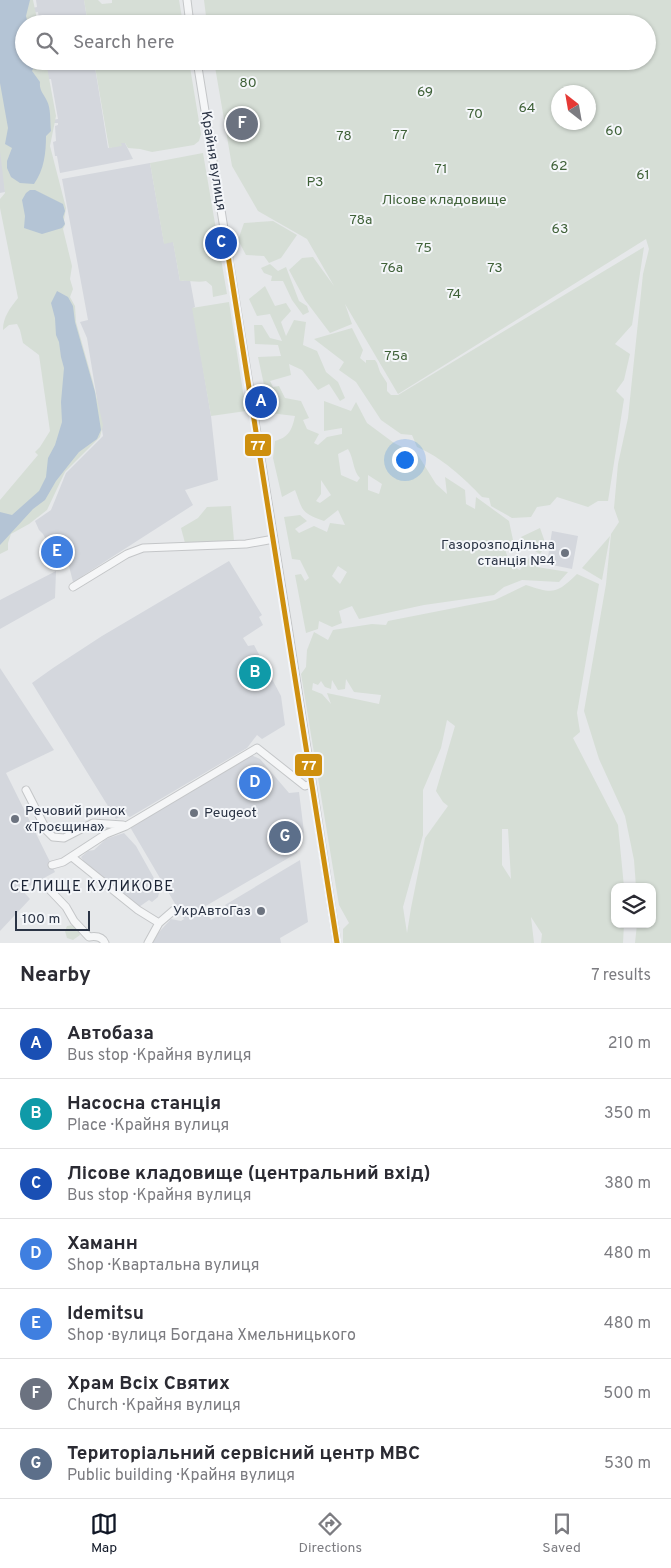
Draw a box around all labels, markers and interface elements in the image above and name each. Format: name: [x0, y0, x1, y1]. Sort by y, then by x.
search box: [15, 15, 656, 70]
icon: search: [33, 29, 61, 57]
text: Search here: [73, 31, 175, 55]
park label: 80: [239, 75, 257, 92]
park label: 69: [417, 84, 433, 101]
north arrow: [551, 85, 596, 130]
park label: 64: [518, 100, 536, 117]
pin: F: [226, 105, 258, 143]
park label: 70: [467, 106, 483, 123]
street label: Крайня вулиця: [197, 110, 229, 212]
park label: 60: [605, 123, 623, 140]
park label: 77: [392, 127, 408, 144]
park label: 78: [336, 128, 352, 145]
park label: 62: [551, 158, 567, 175]
park label: 71: [435, 161, 447, 178]
park label: 61: [636, 167, 650, 184]
park label: Р3: [307, 174, 323, 191]
park label: Лісове кладовище: [381, 192, 507, 209]
park label: 78а: [350, 212, 372, 229]
park label: 63: [552, 221, 568, 238]
pin: C: [205, 224, 237, 262]
park label: 75: [416, 240, 432, 257]
park label: 76а: [381, 260, 403, 277]
park label: 73: [487, 260, 503, 277]
park label: 74: [447, 286, 461, 303]
park label: 75а: [384, 348, 408, 365]
pin: A: [245, 383, 277, 421]
line badge: 77: [244, 433, 272, 457]
text: 77: [251, 438, 266, 455]
your location: [392, 447, 418, 473]
pin: E: [41, 533, 73, 571]
place label: Газорозподільна станція №4: [441, 537, 555, 570]
marker: Газорозподільна станція №4: [559, 547, 571, 559]
pin: B: [239, 654, 271, 692]
line badge: 77: [294, 753, 323, 777]
text: 77: [302, 758, 317, 775]
pin: D: [239, 764, 271, 802]
place label: Речовий ринок «Троєщина»: [25, 803, 126, 836]
place label: Peugeot: [204, 805, 257, 822]
marker: Peugeot: [188, 807, 200, 819]
marker: Речовий ринок «Троєщина»: [9, 813, 21, 825]
pin: G: [269, 818, 301, 856]
district label: СЕЛИЩЕ КУЛИКОВЕ: [10, 878, 174, 897]
map controls: [611, 883, 656, 928]
button: layers: [611, 883, 656, 928]
place label: УкрАвтоГаз: [173, 903, 251, 920]
marker: УкрАвтоГаз: [255, 905, 267, 917]
scale bar: [15, 908, 90, 931]
text: 100 m: [22, 911, 60, 928]
text: Nearby: [20, 962, 91, 989]
text: 7 results: [591, 966, 651, 986]
text: Автобаза: [67, 1022, 154, 1046]
text: A: [30, 1034, 42, 1054]
text: 210 m: [608, 1034, 651, 1054]
text: Bus stop · Крайня вулиця: [67, 1046, 251, 1066]
text: Насосна станція: [67, 1092, 221, 1116]
text: B: [30, 1104, 42, 1124]
text: 350 m: [604, 1104, 651, 1124]
text: Place · Крайня вулиця: [67, 1116, 229, 1136]
text: Лісове кладовище (центральний вхід): [67, 1162, 431, 1186]
text: C: [31, 1174, 41, 1194]
text: 380 m: [604, 1174, 651, 1194]
text: Bus stop · Крайня вулиця: [67, 1186, 251, 1206]
text: Хаманн: [67, 1232, 138, 1256]
text: D: [30, 1244, 42, 1264]
text: 480 m: [604, 1244, 651, 1264]
text: Shop · Квартальна вулиця: [67, 1256, 259, 1276]
text: Idemitsu: [67, 1302, 144, 1326]
text: E: [31, 1314, 41, 1334]
text: 480 m: [604, 1314, 651, 1334]
text: Shop · вулиця Богдана Хмельницького: [67, 1326, 356, 1346]
text: Храм Всіх Святих: [67, 1372, 230, 1396]
text: F: [31, 1384, 41, 1404]
text: 500 m: [603, 1384, 651, 1404]
text: Church · Крайня вулиця: [67, 1396, 241, 1416]
text: Територіальний сервісний центр МВС: [67, 1442, 420, 1466]
text: G: [31, 1454, 41, 1474]
text: 530 m: [604, 1454, 651, 1474]
text: Public building · Крайня вулиця: [67, 1466, 295, 1486]
tab: Map: [90, 1510, 118, 1557]
tab: Directions: [298, 1510, 362, 1557]
tab: Saved: [542, 1510, 581, 1557]

